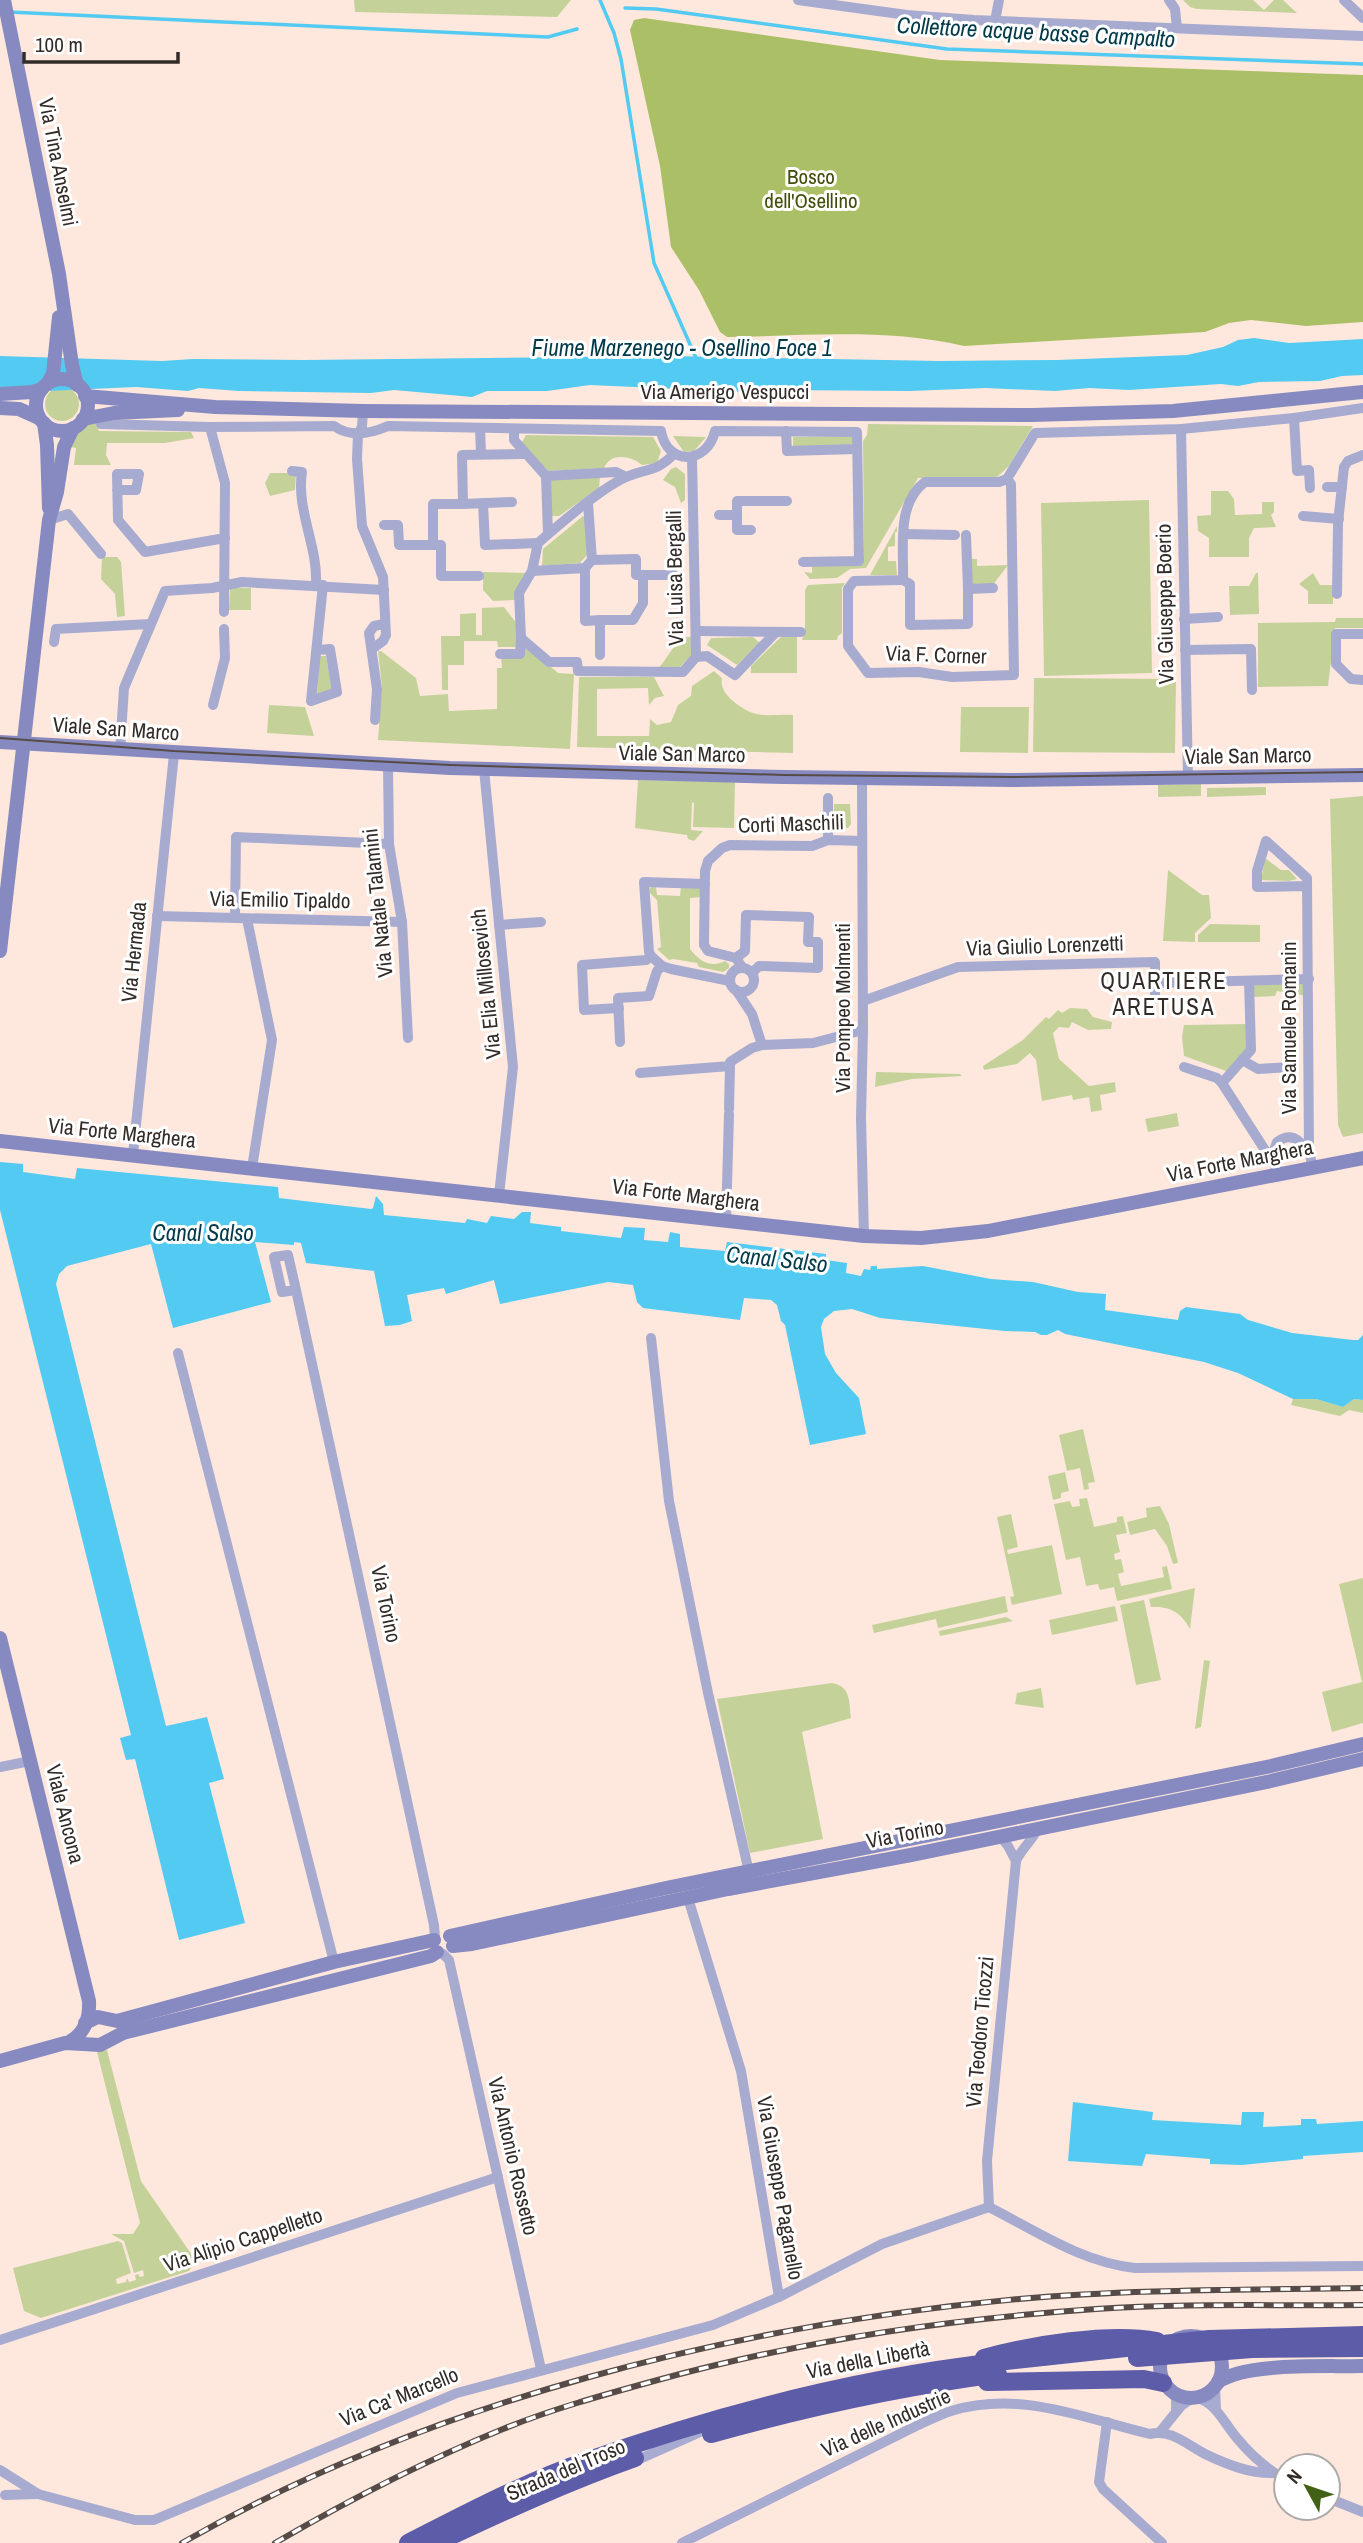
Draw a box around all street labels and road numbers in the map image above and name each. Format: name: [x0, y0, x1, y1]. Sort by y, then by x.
street label: Via Tina Anselmi: [32, 95, 85, 229]
street label: Via Amerigo Vespucci: [640, 377, 810, 406]
street label: Via Luisa Bergalli: [659, 510, 690, 646]
street label: Via Giuseppe Boerio: [1149, 523, 1180, 685]
street label: Via F. Corner: [885, 638, 987, 671]
street label: Viale San Marco: [52, 710, 180, 747]
street label: Viale San Marco: [618, 738, 746, 769]
street label: Viale San Marco: [1184, 740, 1312, 771]
street label: Corti Maschili: [737, 807, 845, 840]
street label: Via Natale Talamini: [355, 827, 400, 979]
street label: Via Emilio Tipaldo: [209, 884, 351, 915]
street label: Via Hermada: [114, 900, 153, 1004]
street label: Via Elia Millosevich: [463, 907, 508, 1061]
street label: Via Pompeo Molmenti: [828, 923, 857, 1093]
street label: Via Giulio Lorenzetti: [966, 928, 1124, 963]
street label: Via Samuele Romanin: [1274, 942, 1303, 1114]
street label: Via Forte Marghera: [47, 1110, 198, 1155]
street label: Via Forte Marghera: [1164, 1132, 1316, 1189]
street label: Via Forte Marghera: [611, 1171, 762, 1218]
street label: Via Torino: [364, 1563, 409, 1645]
street label: Viale Ancona: [39, 1761, 92, 1867]
street label: Via Torino: [864, 1812, 946, 1855]
street label: Via Teodoro Ticozzi: [958, 1955, 1001, 2109]
street label: Via Antonio Rossetto: [481, 2074, 546, 2238]
street label: Via Giuseppe Paganello: [750, 2094, 811, 2282]
street label: Via Alipio Cappelletto: [160, 2200, 326, 2279]
street label: Via della Libertà: [804, 2333, 932, 2386]
street label: Via Ca' Marcello: [335, 2360, 462, 2433]
street label: Via delle Industrie: [817, 2381, 955, 2464]
street label: Strada del Troso: [502, 2432, 630, 2508]

